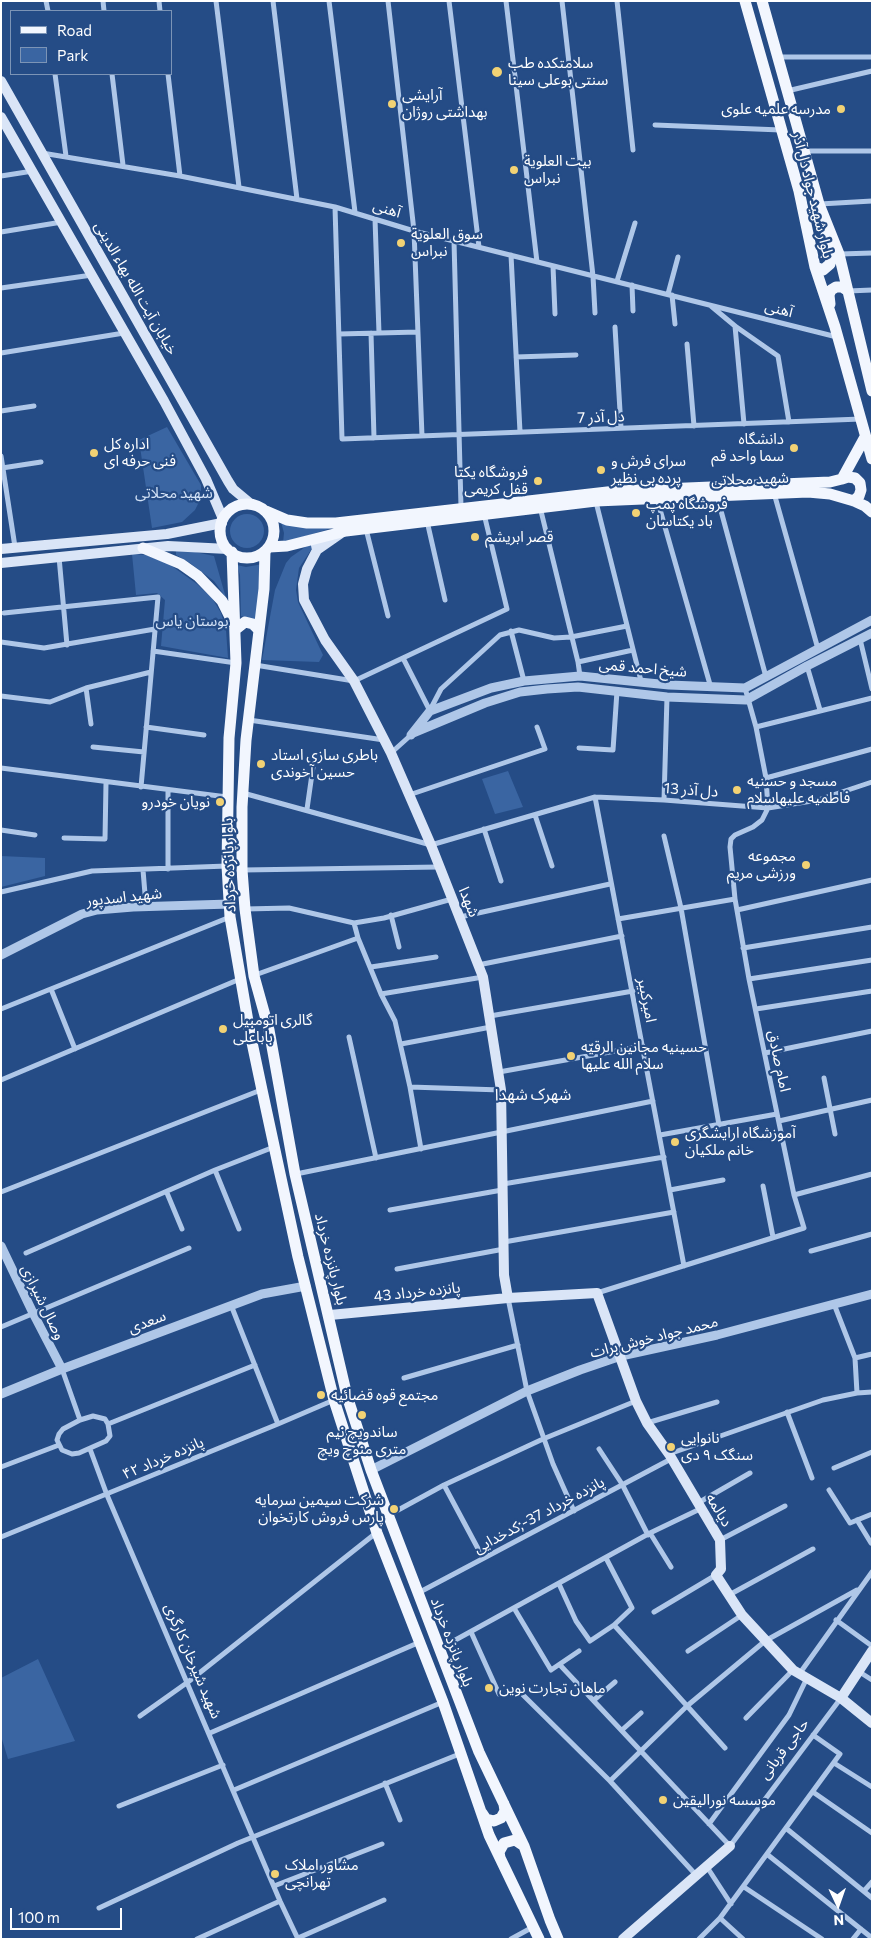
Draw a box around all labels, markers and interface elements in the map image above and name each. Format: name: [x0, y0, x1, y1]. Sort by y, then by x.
legend: [10, 10, 172, 75]
text: Road: [57, 21, 92, 39]
text: Park: [57, 46, 88, 64]
place label: سلامتکده طب سنتی بوعلی سینا: [508, 54, 608, 89]
marker: سلامتکده طب سنتی بوعلی سینا: [490, 65, 504, 79]
place label: آرایشی بهداشتی روژان: [402, 86, 488, 121]
marker: آرایشی بهداشتی روژان: [386, 98, 398, 110]
place label: مدرسه علمیه علوی: [721, 100, 831, 118]
marker: مدرسه علمیه علوی: [835, 103, 847, 115]
street label: بلوار شهید جواد دل آذر: [789, 130, 837, 260]
place label: بيت العلوية نبراس: [524, 152, 592, 187]
marker: بيت العلوية نبراس: [508, 164, 520, 176]
street label: آهنی: [371, 196, 403, 222]
street label: خیابان آیت الله بهاء الدینی: [90, 218, 182, 358]
place label: سوق العلوية نبراس: [411, 225, 483, 260]
marker: سوق العلوية نبراس: [395, 237, 407, 249]
street label: آهنی: [763, 297, 795, 321]
street label: دل آذر 7: [577, 407, 625, 427]
place label: دانشگاه سما واحد قم: [711, 430, 784, 465]
place label: اداره کل فنی حرفه ای: [104, 435, 176, 470]
marker: دانشگاه سما واحد قم: [788, 442, 800, 454]
marker: اداره کل فنی حرفه ای: [88, 447, 100, 459]
place label: سرای فرش و پرده بی نظیر: [611, 452, 686, 487]
place label: فروشگاه یکتا قفل کریمی: [454, 463, 528, 498]
marker: سرای فرش و پرده بی نظیر: [595, 464, 607, 476]
street label: شهید محلاتی: [711, 469, 789, 489]
marker: فروشگاه یکتا قفل کریمی: [532, 475, 544, 487]
park label: شهید محلاتی: [135, 484, 213, 502]
place label: فروشگاه پمپ باد یکتاسان: [646, 495, 728, 530]
marker: فروشگاه پمپ باد یکتاسان: [630, 507, 642, 519]
place label: قصر ابریشم: [485, 528, 554, 546]
marker: قصر ابریشم: [469, 531, 481, 543]
park label: بوستان یاس: [156, 612, 228, 630]
street label: شیخ احمد قمی: [598, 655, 688, 681]
place label: باطری سازی استاد حسین آخوندی: [271, 746, 378, 781]
marker: باطری سازی استاد حسین آخوندی: [255, 758, 267, 770]
place label: مسجد و حسنیه فاطمیه علیهاسلام: [747, 772, 850, 807]
street label: دل آذر 13: [663, 779, 719, 801]
marker: مسجد و حسنیه فاطمیه علیهاسلام: [731, 784, 743, 796]
place label: نویان خودرو: [142, 793, 210, 811]
marker: نویان خودرو: [214, 796, 226, 808]
street label: بلوار پانزده خرداد: [218, 818, 240, 912]
place label: مجموعه ورزشی مریم: [727, 847, 796, 882]
marker: مجموعه ورزشی مریم: [800, 859, 812, 871]
street label: شهید اسدپور: [85, 884, 163, 910]
street label: شهدا: [455, 884, 483, 920]
street label: امیرکبیر: [634, 976, 660, 1024]
place label: گالری اتومبیل باباعلی: [233, 1011, 312, 1046]
marker: گالری اتومبیل باباعلی: [217, 1023, 229, 1035]
street label: امام صادق: [764, 1029, 794, 1093]
place label: حسینیه مجانین الرقیّه سلام الله علیها: [581, 1038, 707, 1073]
marker: حسینیه مجانین الرقیّه سلام الله علیها: [565, 1050, 577, 1062]
district label: شهرک شهدا: [495, 1085, 571, 1105]
place label: آموزشگاه ارایشگری خانم ملکیان: [685, 1124, 796, 1159]
marker: آموزشگاه ارایشگری خانم ملکیان: [669, 1136, 681, 1148]
street label: بلوار پانزده خرداد: [311, 1211, 351, 1307]
street label: وصال شیرازی: [17, 1262, 69, 1342]
street label: پانزده خرداد 43: [373, 1278, 461, 1306]
street label: سعدی: [126, 1307, 168, 1337]
street label: محمد جواد خوش برات: [588, 1312, 720, 1362]
place label: مجتمع قوه قضائیه: [331, 1386, 438, 1404]
marker: مجتمع قوه قضائیه: [315, 1389, 327, 1401]
marker: ساندویچ نیم متری منوچ ویچ: [356, 1409, 368, 1421]
place label: ساندویچ نیم متری منوچ ویچ: [318, 1423, 406, 1458]
place label: نانوایی سنگک ۹ دی: [681, 1429, 753, 1464]
street label: پانزده خرداد ۴۲: [120, 1433, 206, 1483]
marker: نانوایی سنگک ۹ دی: [665, 1441, 677, 1453]
street label: پانزده خرداد 37-;کدخدایی: [470, 1473, 608, 1557]
street label: دیالمه: [702, 1490, 736, 1530]
place label: شرکت سیمین سرمایه پارس فروش کارتخوان: [255, 1491, 384, 1526]
marker: شرکت سیمین سرمایه پارس فروش کارتخوان: [388, 1503, 400, 1515]
street label: بلوار پانزده خرداد: [427, 1595, 477, 1689]
street label: شهید شیرخان کارگری: [161, 1600, 225, 1722]
place label: ماهان تجارت نوین: [499, 1679, 606, 1697]
marker: ماهان تجارت نوین: [483, 1682, 495, 1694]
street label: حاجی قربانی: [755, 1715, 813, 1783]
place label: موسسه نورالیقین: [673, 1791, 776, 1809]
marker: موسسه نورالیقین: [657, 1794, 669, 1806]
place label: مشاور املاک تهرانچی: [285, 1856, 359, 1891]
marker: مشاور املاک تهرانچی: [269, 1868, 281, 1880]
north arrow: [813, 1880, 863, 1930]
scale bar: [12, 1898, 125, 1930]
text: 100 m: [18, 1908, 60, 1926]
text: N: [833, 1912, 844, 1929]

